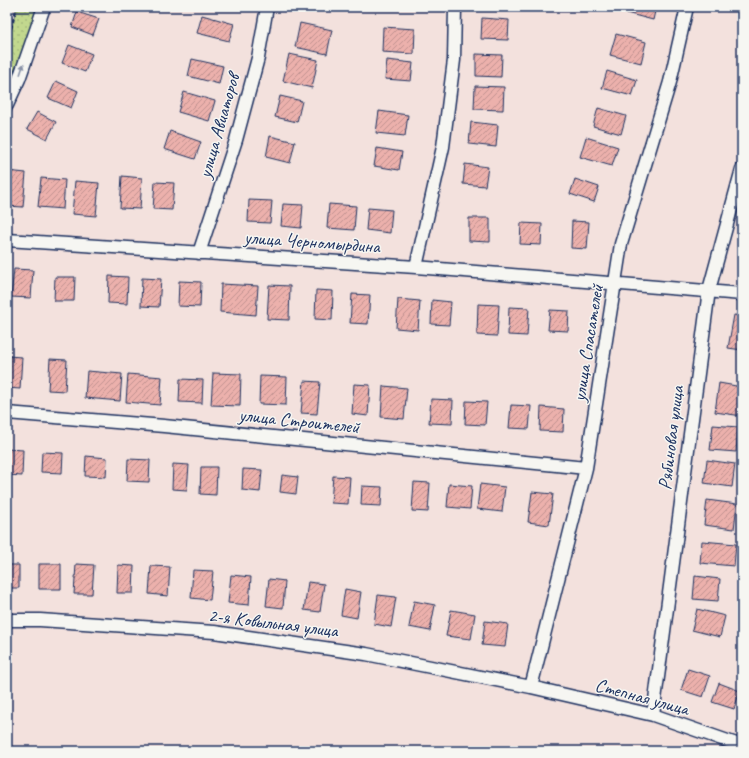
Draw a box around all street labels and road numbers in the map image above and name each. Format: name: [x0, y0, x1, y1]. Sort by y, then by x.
street label: улица Авиаторов: [192, 67, 246, 182]
street label: улица Черномырдина: [242, 225, 382, 259]
street label: улица Спасателей: [567, 282, 609, 404]
street label: Рябиновая улица: [653, 383, 689, 491]
street label: улица Строителей: [237, 403, 362, 439]
street label: 2-я Ковыльная улица: [207, 603, 341, 643]
street label: Степная улица: [593, 673, 694, 722]

